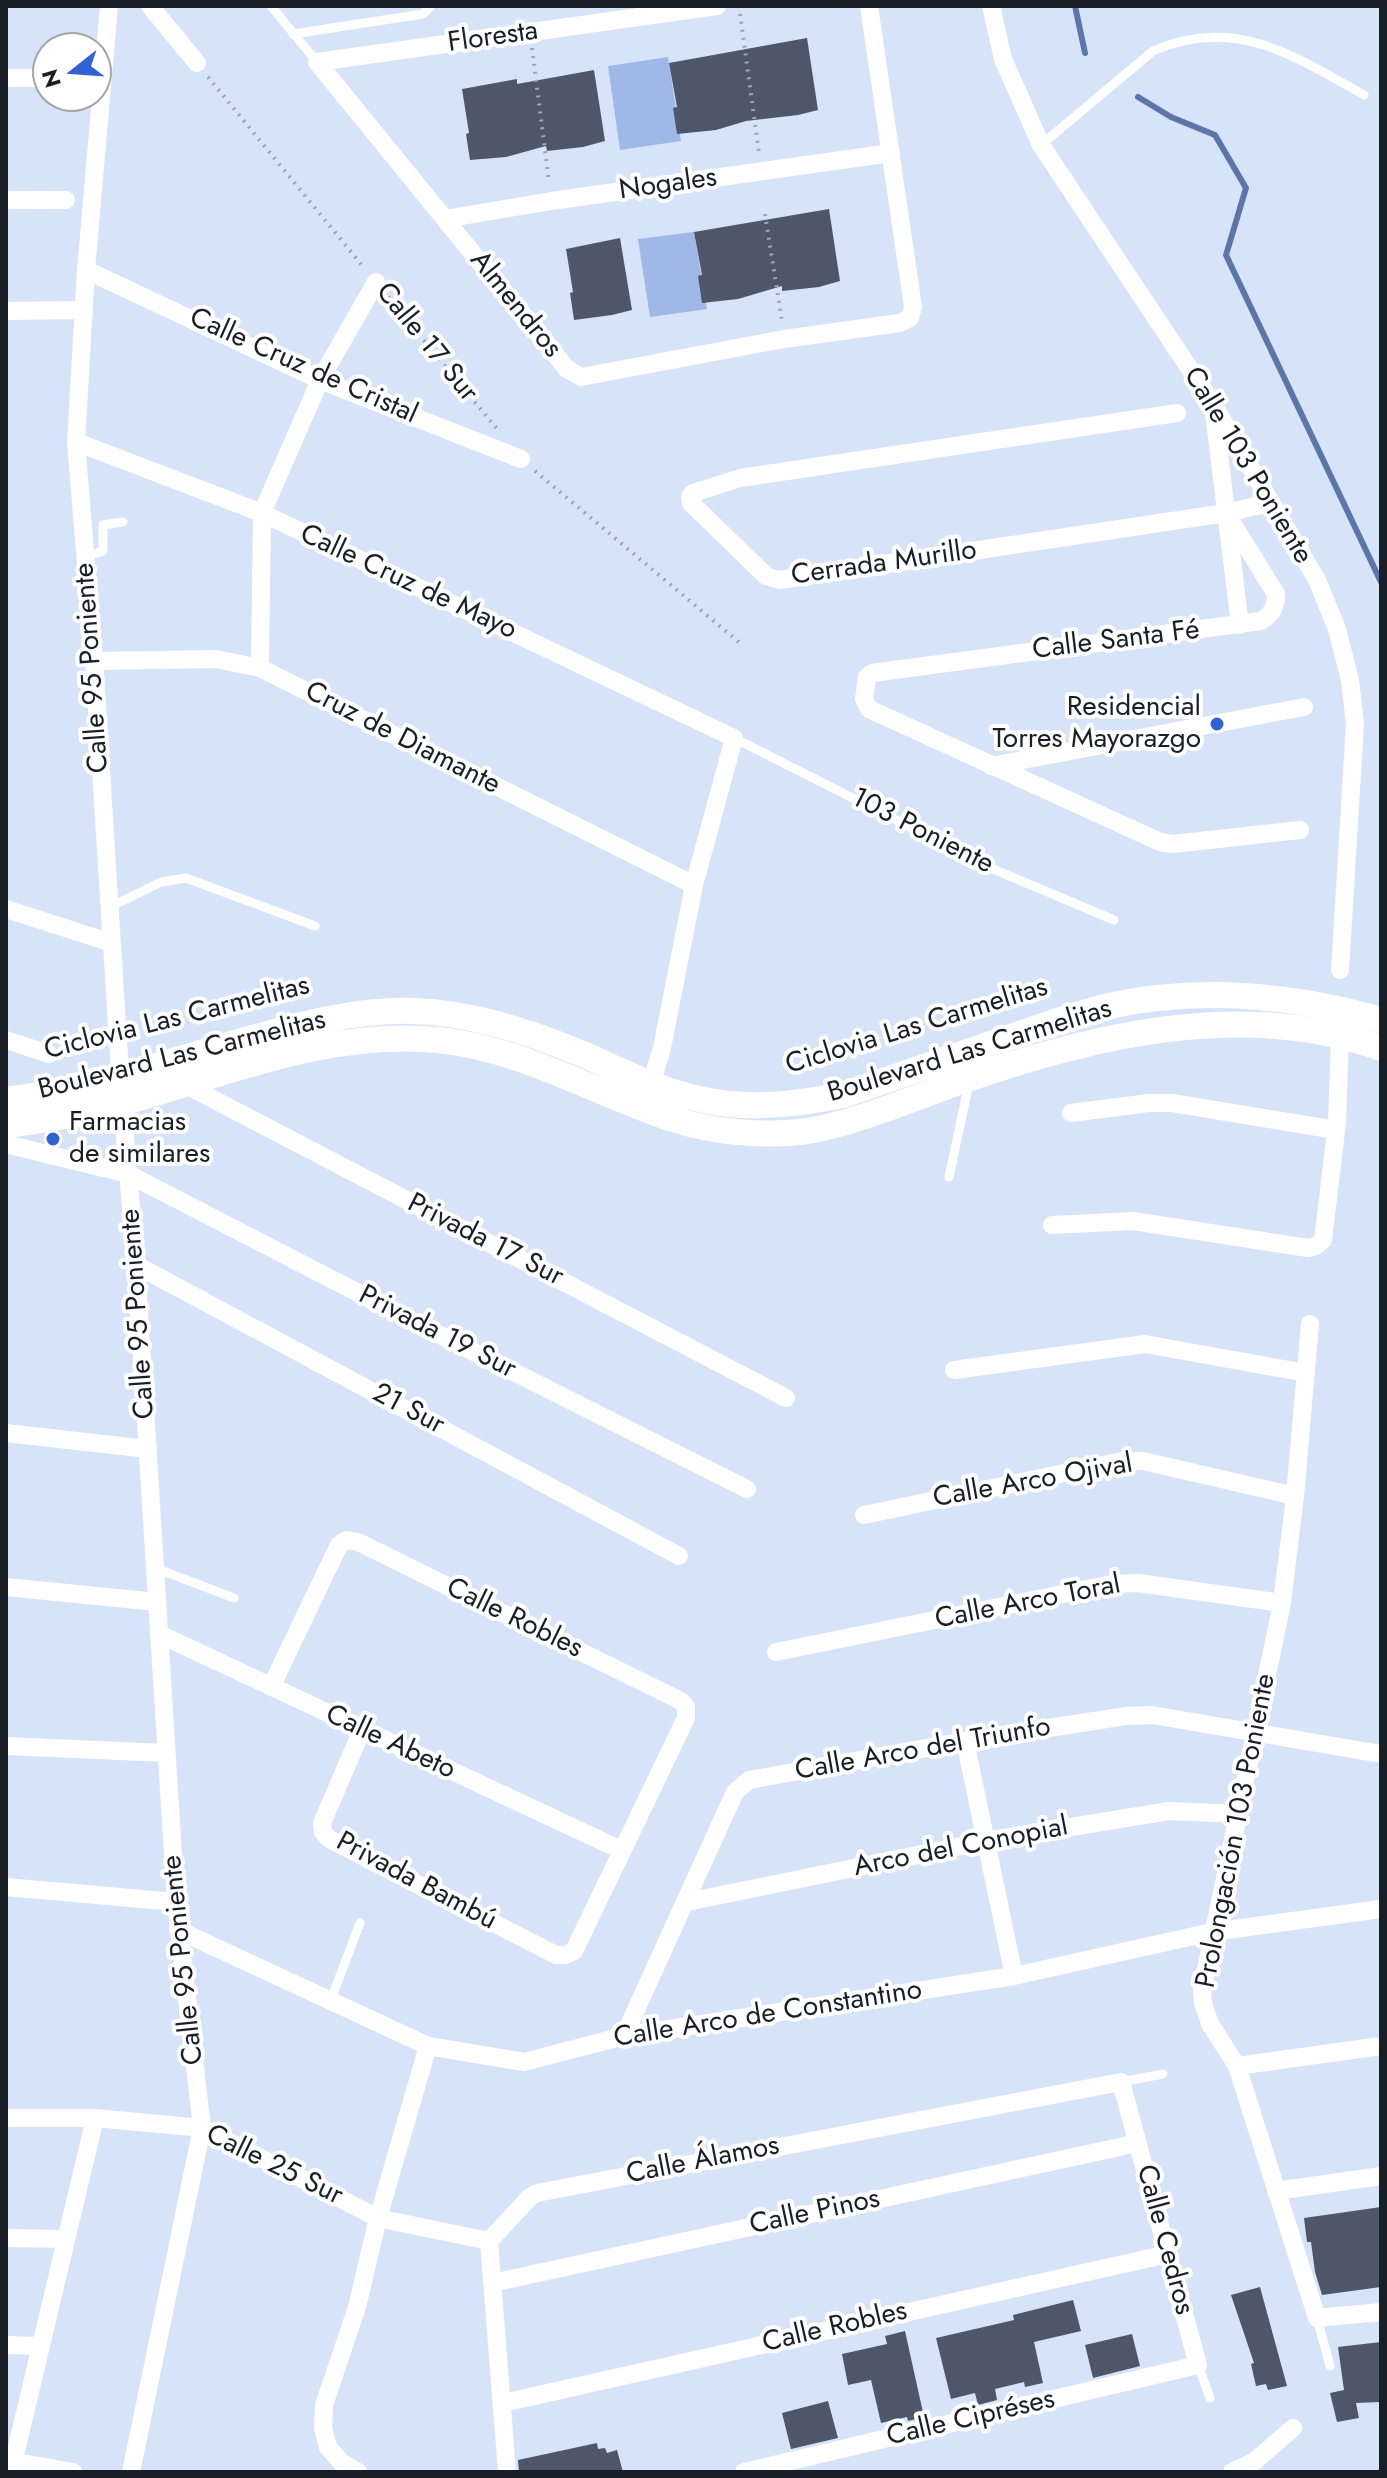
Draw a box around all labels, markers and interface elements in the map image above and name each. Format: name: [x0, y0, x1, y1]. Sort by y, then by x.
street label: Floresta: [446, 15, 540, 61]
north arrow: [32, 32, 112, 112]
text: N: [33, 65, 69, 91]
street label: Nogales: [617, 162, 719, 208]
street label: Almendros: [462, 245, 568, 365]
street label: Calle 17 Sur: [368, 277, 484, 409]
street label: Calle Cruz de Cristal: [184, 302, 422, 432]
street label: Calle 103 Poniente: [1175, 362, 1319, 570]
street label: Calle Cruz de Mayo: [294, 518, 522, 648]
street label: Cerrada Murillo: [789, 534, 979, 594]
street label: Calle 95 Poniente: [69, 562, 117, 774]
street label: Calle Santa Fé: [1031, 614, 1201, 668]
street label: Cruz de Diamante: [299, 675, 505, 803]
place label: Residencial Torres Mayorazgo: [993, 691, 1201, 757]
marker: Residencial Torres Mayorazgo: [1208, 715, 1226, 733]
street label: 103 Poniente: [845, 782, 999, 882]
street label: Ciclovia Las Carmelitas: [41, 970, 313, 1068]
street label: Ciclovia Las Carmelitas: [782, 971, 1052, 1083]
street label: Boulevard Las Carmelitas: [824, 993, 1116, 1111]
street label: Boulevard Las Carmelitas: [35, 1004, 329, 1108]
place label: Farmacias de similares: [69, 1106, 210, 1172]
marker: Farmacias de similares: [44, 1130, 62, 1148]
street label: Privada 17 Sur: [401, 1187, 569, 1295]
street label: Calle 95 Poniente: [115, 1208, 163, 1420]
street label: Privada 19 Sur: [353, 1279, 521, 1387]
street label: 21 Sur: [366, 1377, 450, 1443]
street label: Calle Arco Ojival: [931, 1448, 1135, 1516]
street label: Calle Arco Toral: [932, 1569, 1124, 1637]
street label: Calle Robles: [440, 1572, 588, 1666]
street label: Prolongación 103 Poniente: [1190, 1671, 1284, 1991]
street label: Calle Abeto: [320, 1698, 460, 1788]
street label: Calle Arco del Triunfo: [793, 1711, 1053, 1789]
street label: Arco del Conopial: [851, 1811, 1071, 1885]
street label: Privada Bambú: [330, 1826, 502, 1938]
street label: Calle 95 Poniente: [156, 1853, 212, 2067]
street label: Calle Arco de Constantino: [612, 1974, 924, 2056]
street label: Calle 25 Sur: [200, 2118, 348, 2214]
street label: Calle Álamos: [624, 2130, 782, 2192]
street label: Calle Cedros: [1128, 2161, 1200, 2319]
street label: Calle Pinos: [747, 2183, 883, 2243]
street label: Calle Robles: [759, 2295, 911, 2361]
street label: Calle Cipréses: [884, 2383, 1058, 2455]

